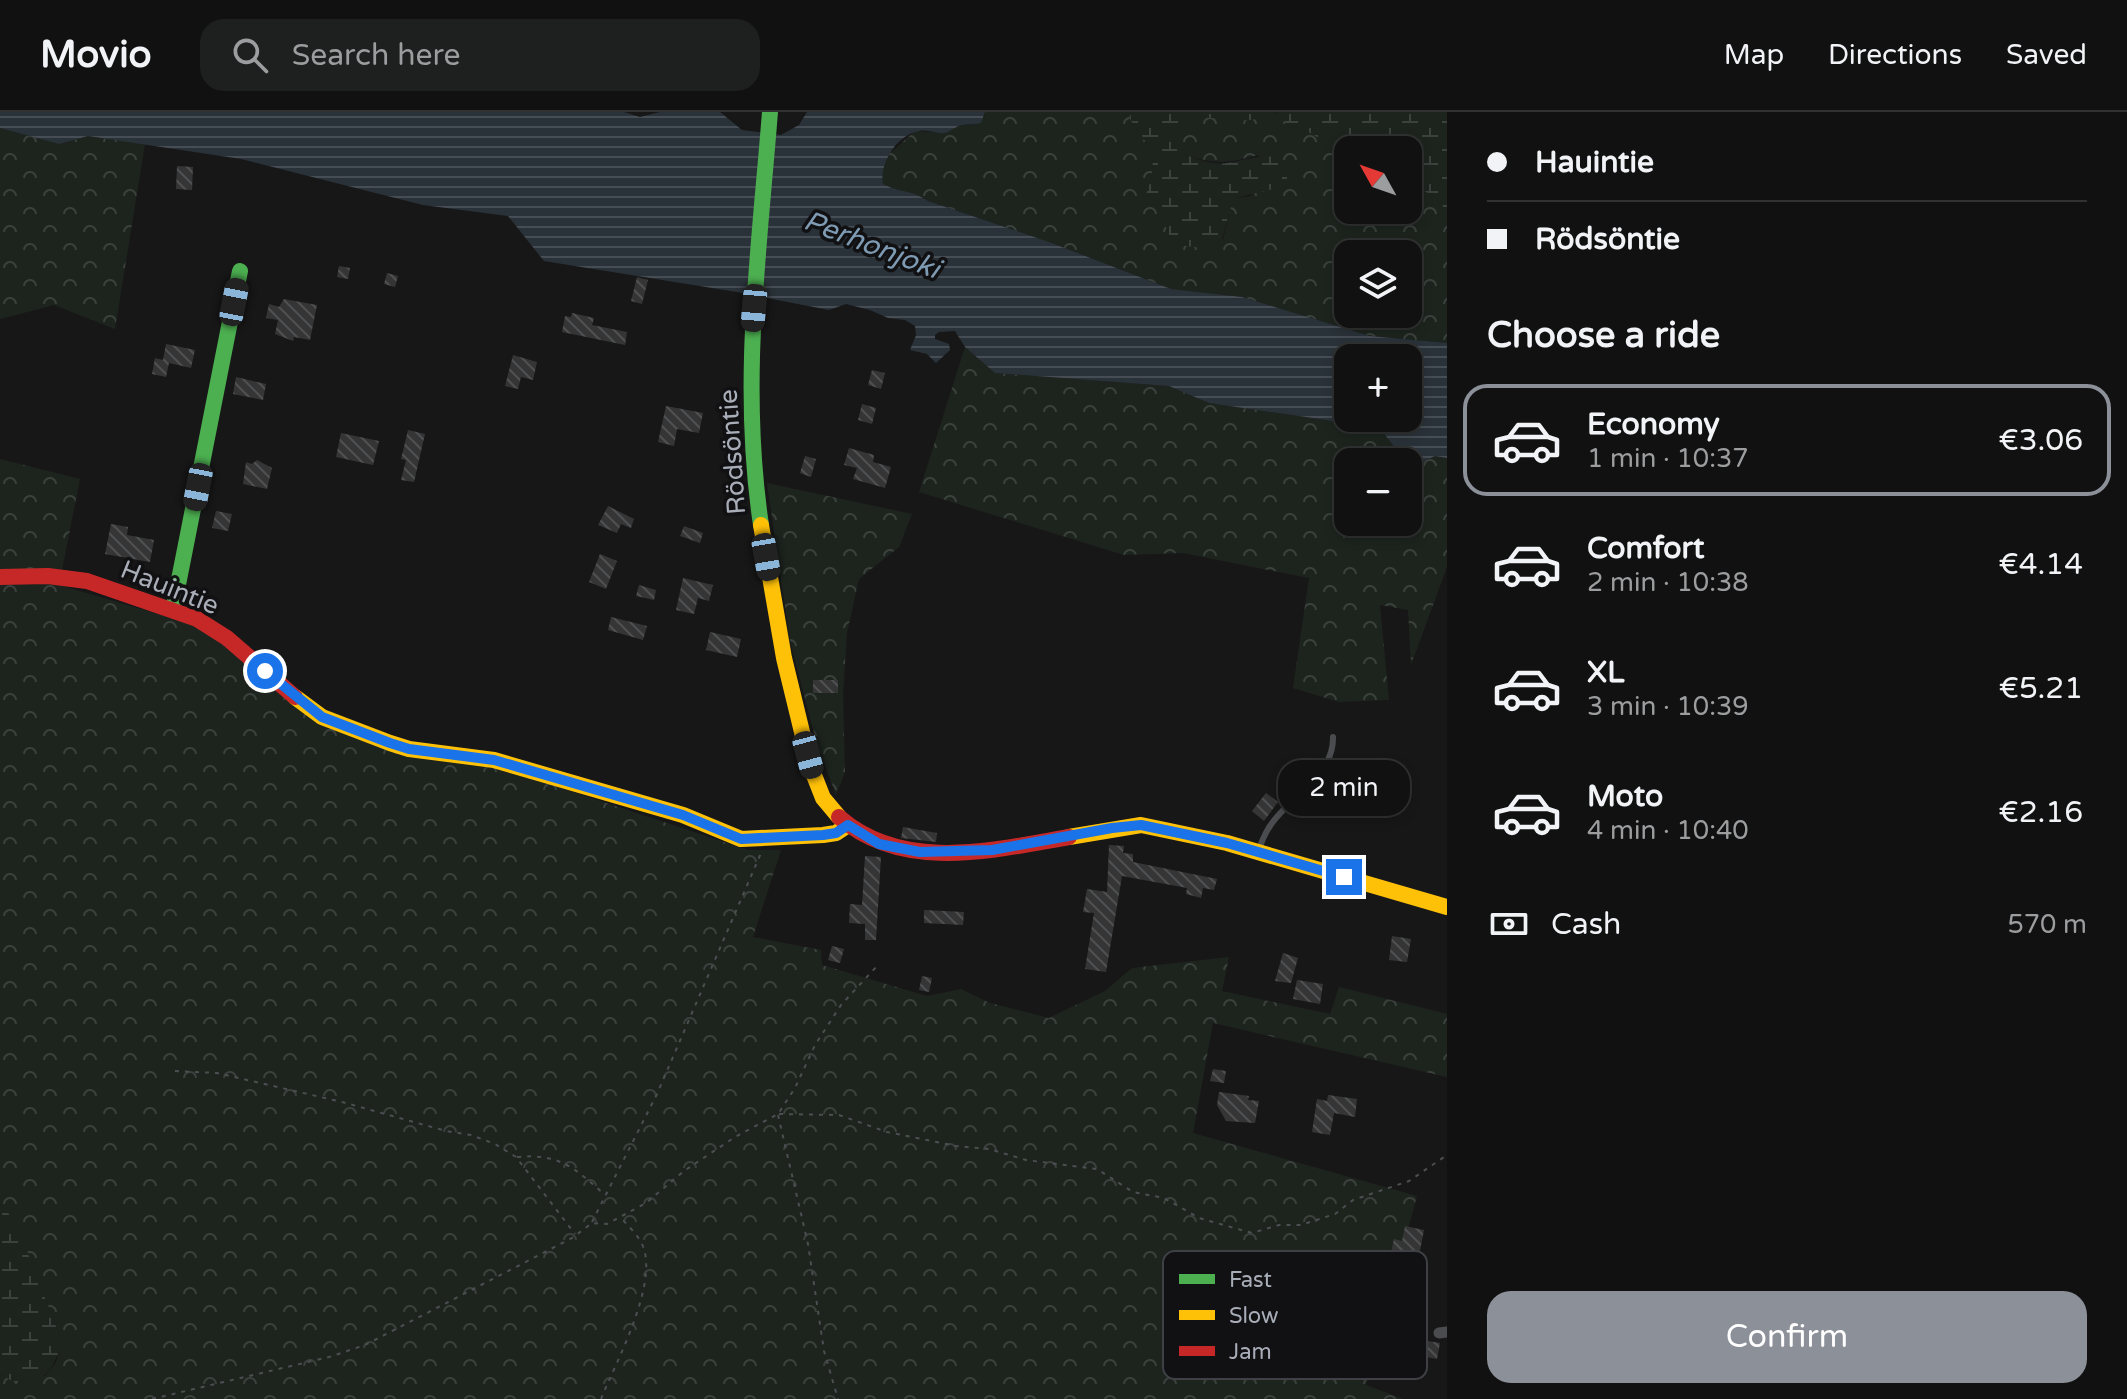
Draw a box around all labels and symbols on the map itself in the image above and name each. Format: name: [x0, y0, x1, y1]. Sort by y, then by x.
north arrow: [1334, 136, 1422, 224]
water label: Perhonjoki: [799, 204, 947, 287]
car: [218, 276, 250, 328]
car: [740, 283, 768, 333]
street label: Rödsöntie: [713, 388, 752, 516]
car: [182, 461, 214, 513]
car: [750, 531, 782, 583]
street label: Hauintie: [116, 554, 223, 621]
route start: [247, 653, 283, 689]
car: [790, 729, 826, 781]
callout: 2 min: [1278, 761, 1410, 817]
route end: [1326, 859, 1362, 895]
legend: [1163, 1251, 1427, 1379]
text: Fast: [1229, 1267, 1272, 1293]
text: Slow: [1229, 1303, 1279, 1329]
text: Jam: [1229, 1339, 1272, 1365]

